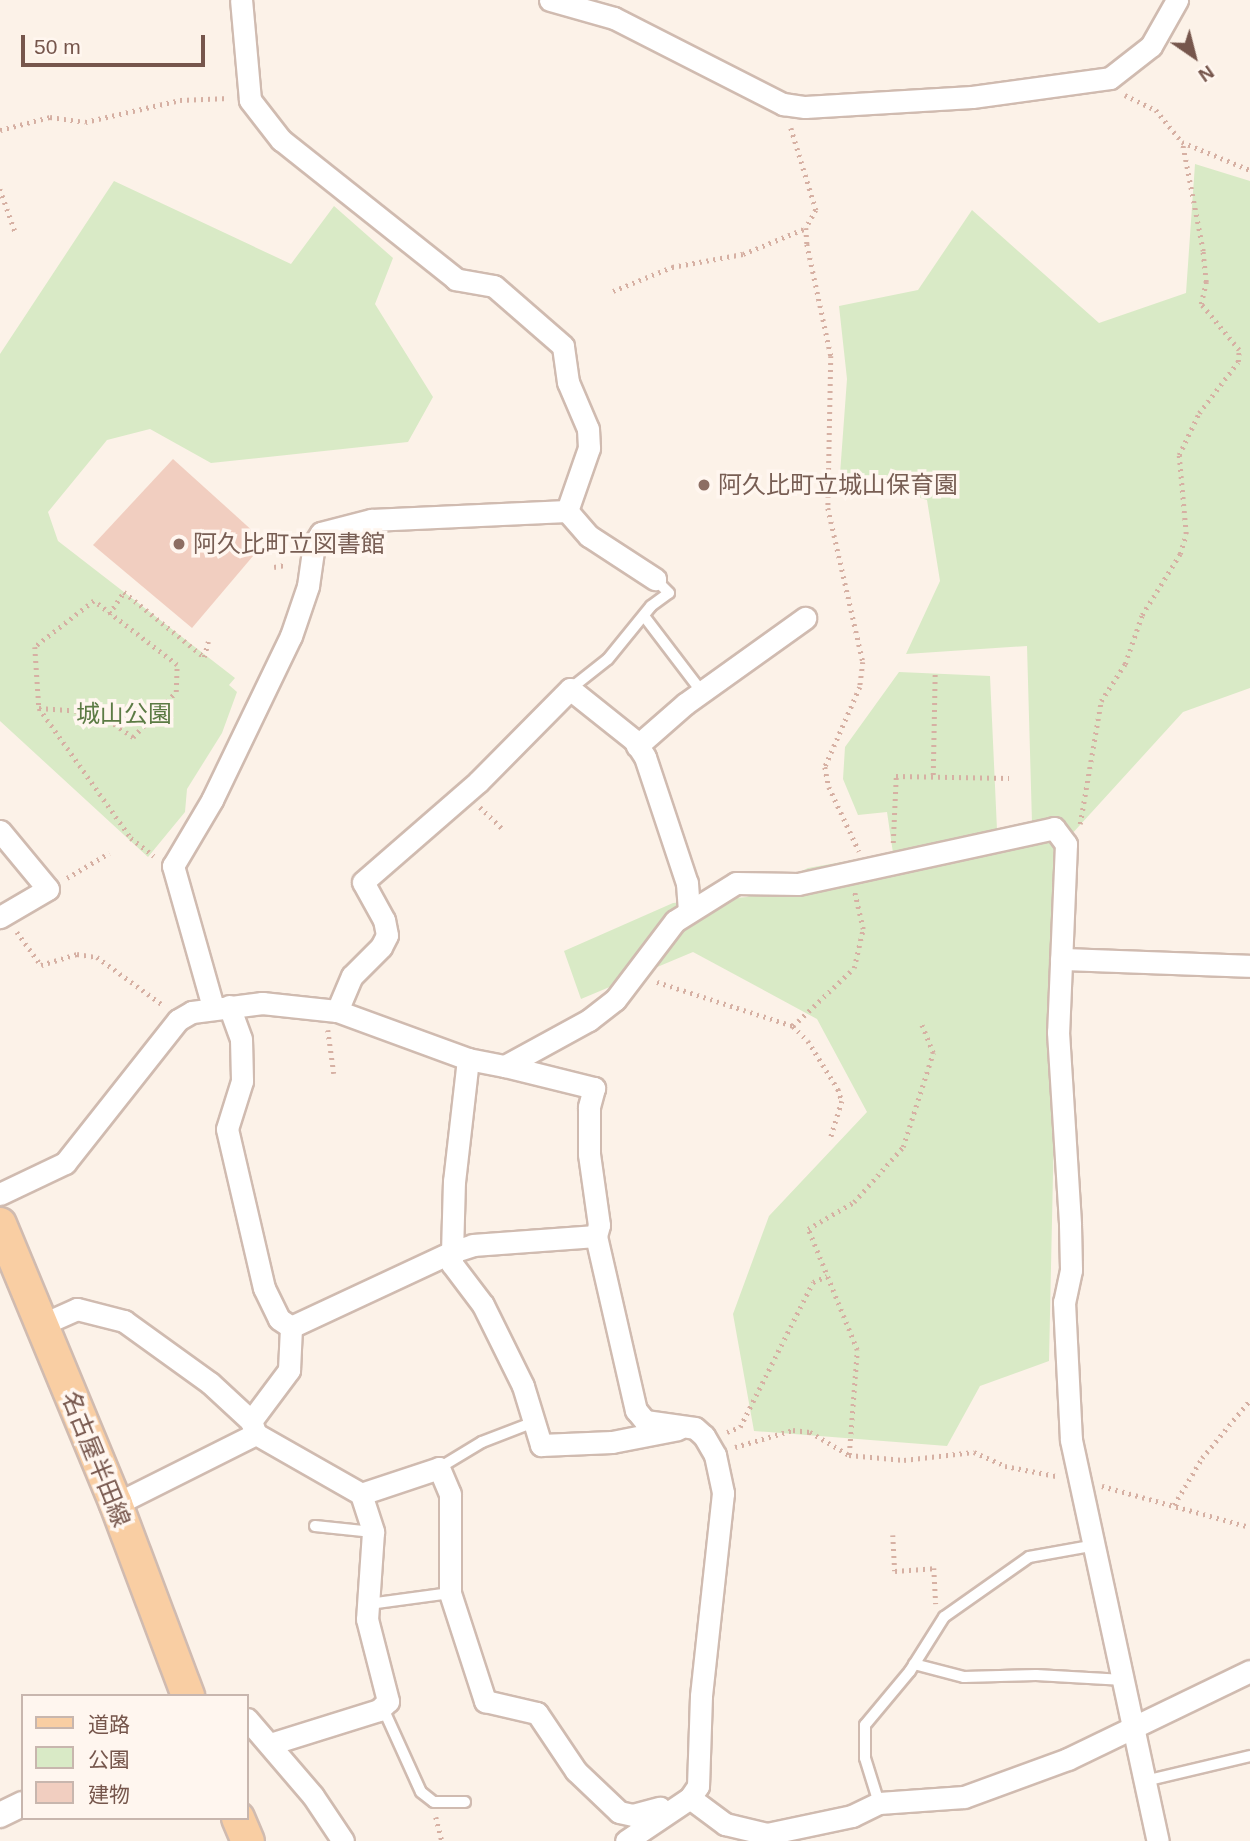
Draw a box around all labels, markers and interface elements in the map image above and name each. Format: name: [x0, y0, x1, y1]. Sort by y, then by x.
scale bar: [24, 21, 208, 65]
north arrow: [1159, 21, 1229, 91]
text: 50 m: [34, 35, 81, 58]
text: N: [1195, 61, 1218, 86]
place label: 阿久比町立城山保育園: [718, 471, 958, 499]
marker: 阿久比町立城山保育園: [696, 477, 712, 493]
place label: 阿久比町立図書館: [193, 530, 385, 558]
marker: 阿久比町立図書館: [171, 536, 187, 552]
park label: 城山公園: [76, 700, 172, 728]
street label: 名古屋半田線: [56, 1387, 136, 1531]
legend: [21, 1694, 248, 1820]
text: 道路: [88, 1713, 130, 1736]
text: 公園: [88, 1748, 130, 1771]
text: 建物: [88, 1783, 130, 1806]

